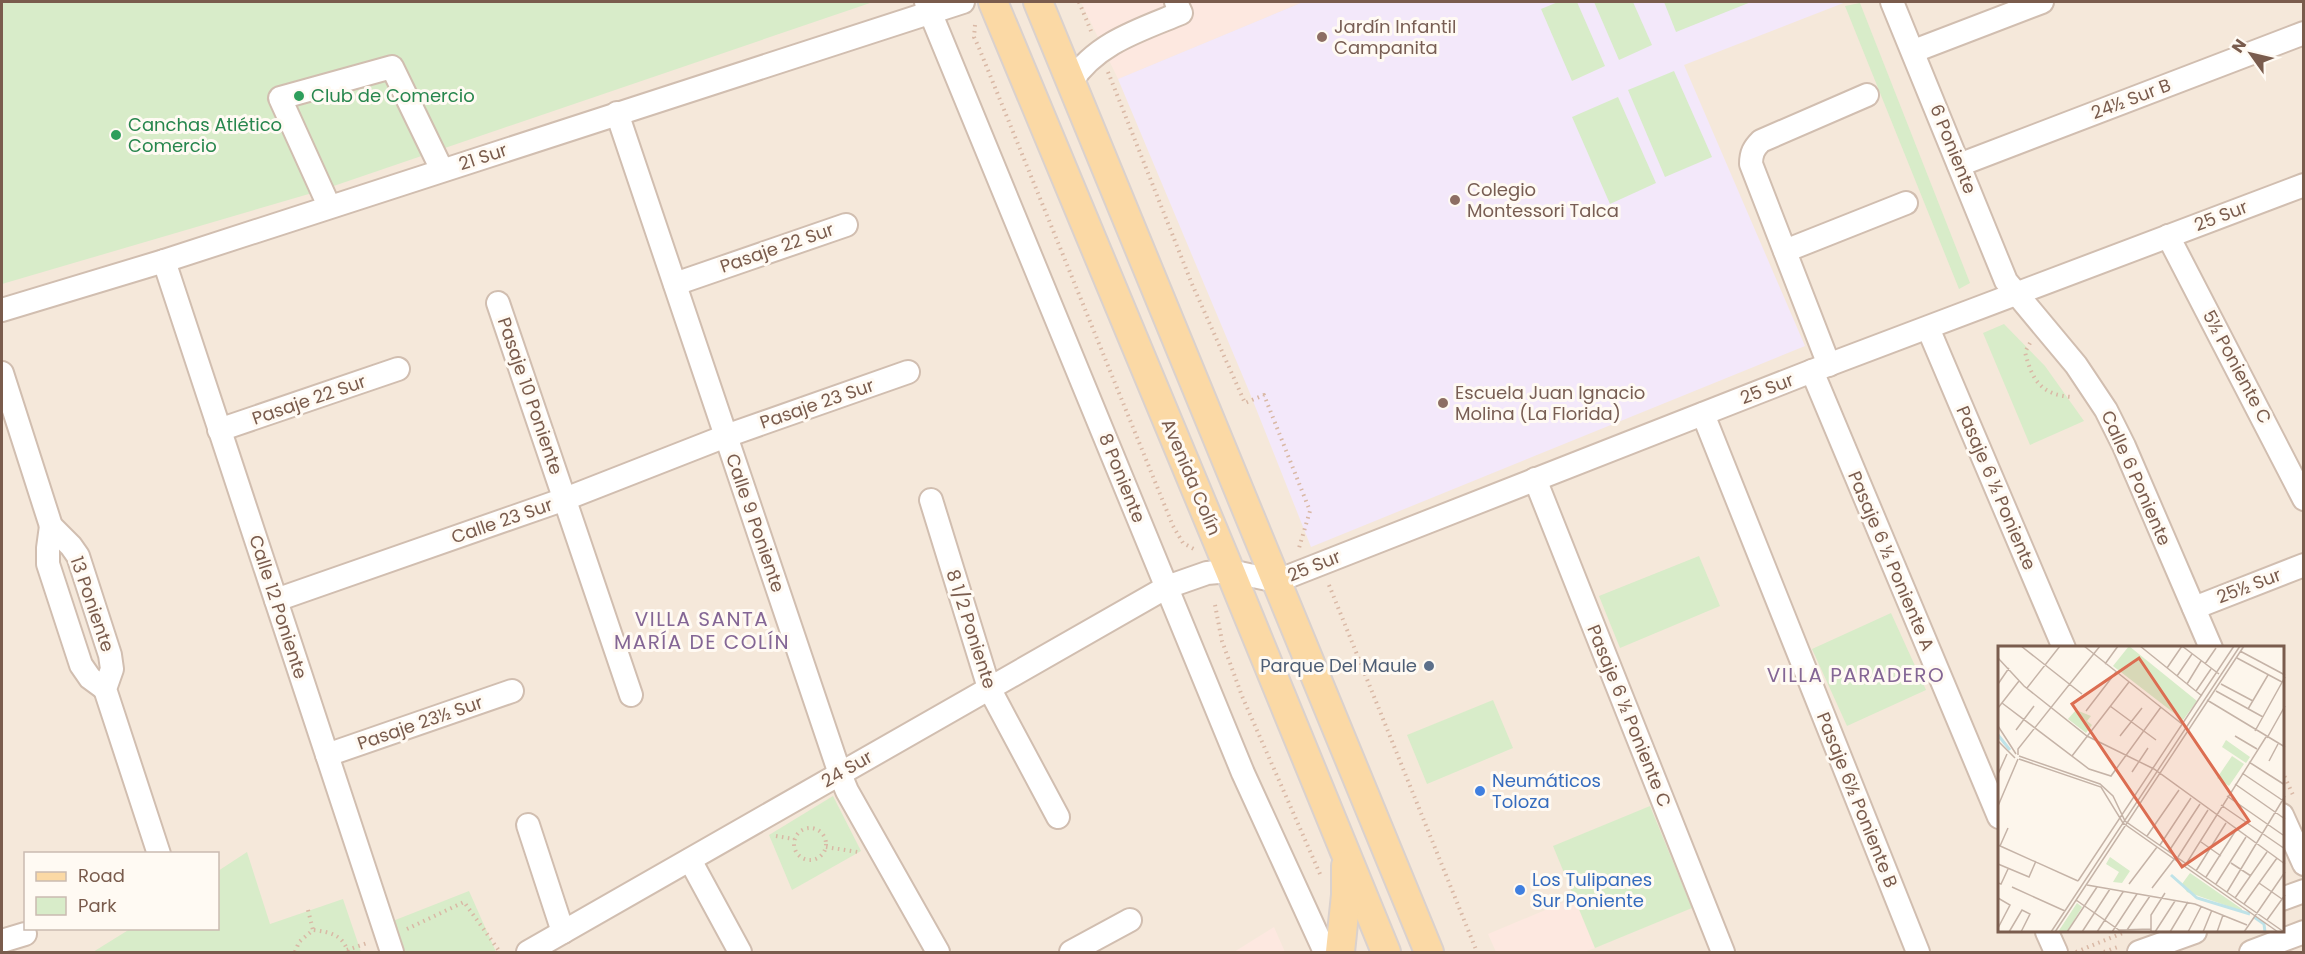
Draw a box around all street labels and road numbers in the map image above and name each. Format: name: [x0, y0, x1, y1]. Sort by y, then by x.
street label: 24½ Sur B: [2087, 72, 2174, 125]
street label: 6 Poniente: [1924, 100, 1983, 197]
street label: 21 Sur: [455, 137, 511, 176]
street label: 25 Sur: [2191, 194, 2251, 237]
street label: Pasaje 22 Sur: [717, 216, 837, 279]
street label: 5½ Poniente C: [2197, 306, 2278, 428]
street label: Pasaje 10 Poniente: [492, 314, 569, 478]
street label: 25 Sur: [1737, 367, 1797, 410]
street label: Pasaje 22 Sur: [249, 368, 369, 431]
street label: Pasaje 23 Sur: [756, 372, 877, 435]
street label: Pasaje 6 ½ Poniente: [1951, 402, 2042, 574]
street label: Calle 6 Poniente: [2095, 406, 2177, 549]
street label: Avenida Colín: [1156, 415, 1227, 539]
street label: 8 Poniente: [1093, 429, 1152, 526]
street label: Calle 9 Poniente: [720, 450, 791, 596]
street label: Pasaje 6 ½ Poniente A: [1842, 467, 1941, 655]
street label: Calle 23 Sur: [448, 491, 556, 550]
street label: Calle 12 Poniente: [243, 532, 314, 682]
street label: 25 Sur: [1284, 543, 1344, 587]
street label: 13 Poniente: [64, 553, 120, 655]
street label: 25½ Sur: [2213, 562, 2285, 609]
street label: 8 1/2 Poniente: [940, 566, 1003, 692]
street label: Pasaje 6 ½ Poniente C: [1581, 621, 1678, 811]
street label: Pasaje 23½ Sur: [354, 689, 486, 756]
street label: Pasaje 6½ Poniente B: [1811, 708, 1904, 891]
street label: 24 Sur: [817, 744, 877, 793]

